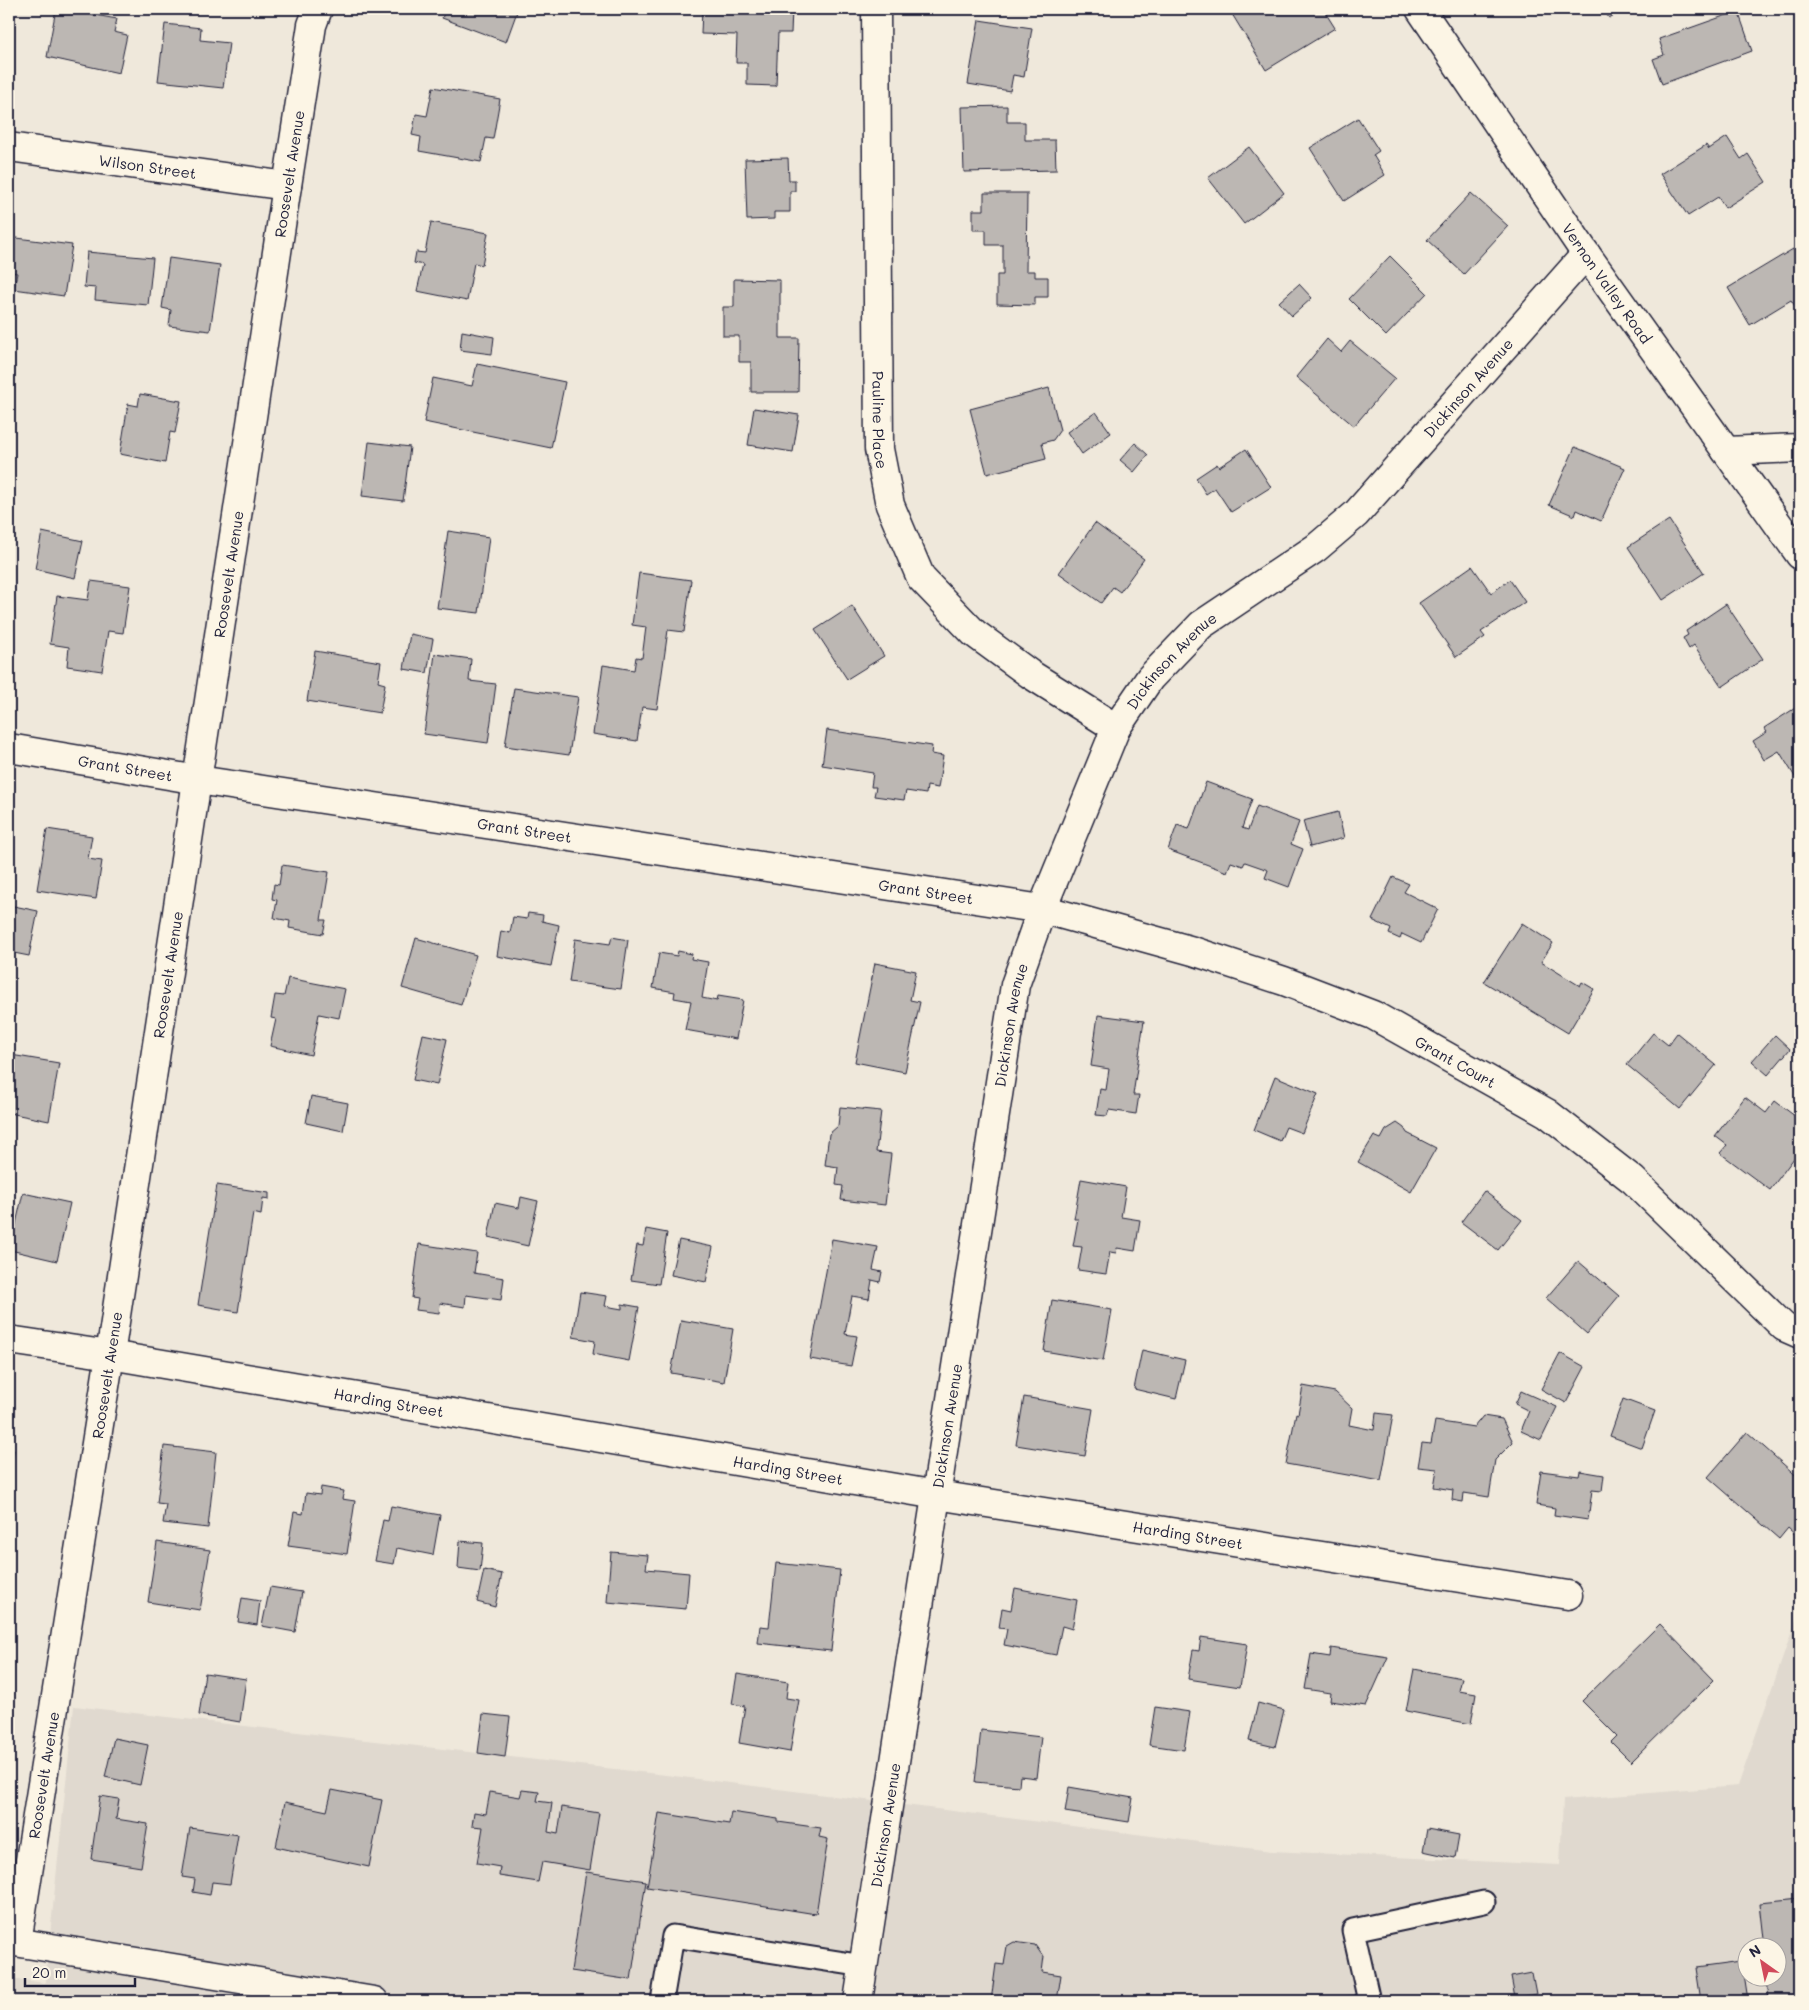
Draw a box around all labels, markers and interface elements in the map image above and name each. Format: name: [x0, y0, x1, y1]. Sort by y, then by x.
street label: Roosevelt Avenue: [269, 109, 309, 239]
street label: Wilson Street: [97, 150, 198, 183]
street label: Vernon Valley Road: [1558, 219, 1656, 347]
street label: Dickinson Avenue: [1419, 334, 1517, 441]
street label: Pauline Place: [868, 371, 893, 471]
street label: Roosevelt Avenue: [209, 509, 248, 639]
street label: Dickinson Avenue: [1122, 607, 1220, 713]
street label: Grant Street: [77, 750, 174, 786]
street label: Grant Street: [476, 813, 573, 847]
street label: Grant Street: [877, 874, 975, 908]
street label: Roosevelt Avenue: [148, 910, 187, 1040]
street label: Dickinson Avenue: [989, 960, 1032, 1088]
street label: Grant Court: [1411, 1031, 1500, 1092]
street label: Roosevelt Avenue: [87, 1310, 126, 1440]
street label: Dickinson Avenue: [927, 1362, 966, 1490]
street label: Harding Street: [332, 1383, 445, 1421]
street label: Harding Street: [732, 1451, 845, 1489]
street label: Harding Street: [1131, 1516, 1245, 1553]
street label: Roosevelt Avenue: [24, 1710, 63, 1840]
street label: Dickinson Avenue: [866, 1761, 905, 1889]
north arrow: [1736, 1938, 1786, 1988]
text: N: [1745, 1940, 1764, 1962]
scale bar: [25, 1955, 135, 1987]
text: 20 m: [32, 1962, 66, 1982]

